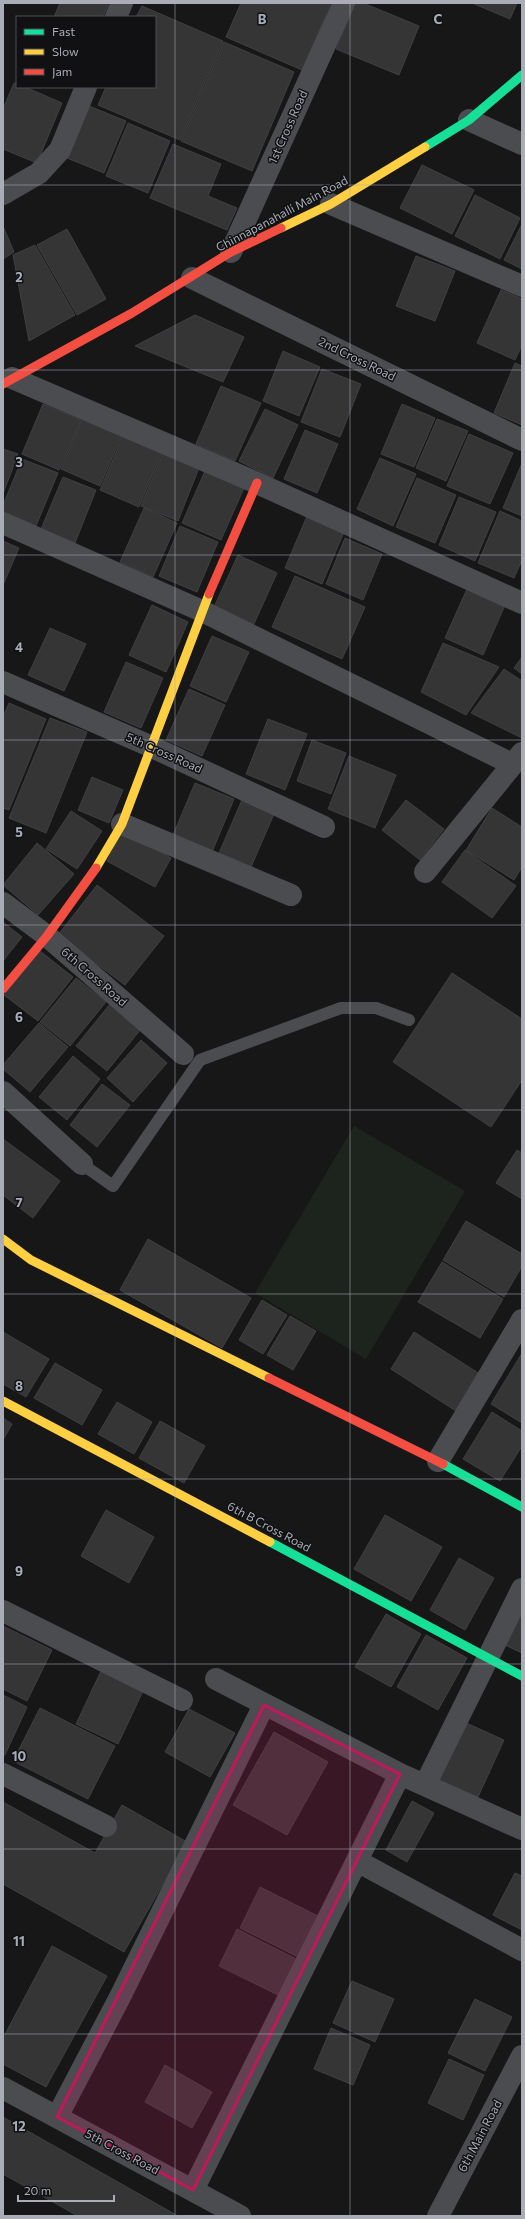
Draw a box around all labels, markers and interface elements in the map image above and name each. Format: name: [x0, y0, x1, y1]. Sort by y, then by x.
text: B: [258, 11, 267, 27]
text: C: [434, 11, 443, 27]
legend: [16, 16, 156, 88]
text: Fast: [52, 24, 75, 38]
text: Slow: [52, 44, 79, 58]
text: Jam: [52, 64, 72, 79]
street label: 1st Cross Road: [265, 88, 310, 165]
street label: Chinnapanahalli Main Road: [213, 172, 350, 254]
text: 2: [15, 269, 23, 285]
street label: 2nd Cross Road: [317, 333, 398, 383]
text: 3: [15, 454, 23, 470]
text: 4: [15, 639, 23, 655]
street label: 5th Cross Road: [124, 729, 205, 775]
text: 5: [15, 824, 23, 840]
street label: 6th Cross Road: [59, 944, 130, 1009]
text: 6: [15, 1009, 23, 1025]
text: 7: [15, 1194, 23, 1210]
text: 8: [15, 1378, 23, 1394]
street label: 6th B Cross Road: [225, 1498, 314, 1554]
text: 9: [15, 1563, 23, 1579]
text: 10: [12, 1748, 27, 1764]
text: 11: [13, 1933, 25, 1949]
street label: 6th Main Road: [454, 2097, 504, 2174]
text: 12: [12, 2118, 26, 2134]
street label: 5th Cross Road: [83, 2126, 162, 2177]
scale bar: [18, 2177, 114, 2203]
text: 20 m: [24, 2183, 51, 2197]

